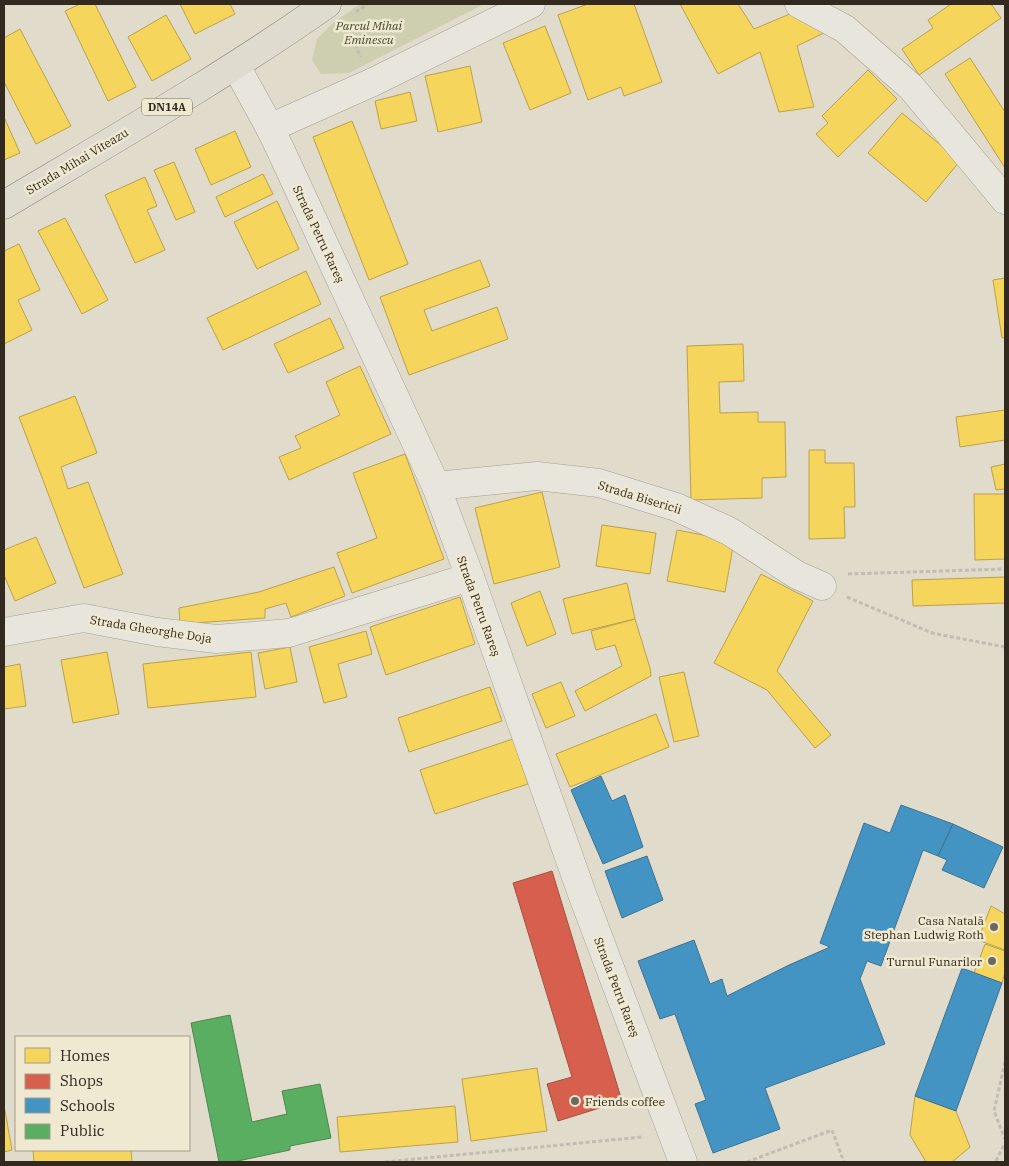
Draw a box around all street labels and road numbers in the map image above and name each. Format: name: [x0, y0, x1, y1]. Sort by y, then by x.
road number: DN14A: [142, 98, 192, 115]
street label: Strada Mihai Viteazu: [23, 124, 132, 198]
street label: Strada Petru Rareș: [290, 183, 348, 285]
street label: Strada Bisericii: [596, 477, 684, 517]
street label: Strada Petru Rareș: [454, 554, 504, 658]
street label: Strada Gheorghe Doja: [89, 612, 213, 646]
street label: Strada Petru Rareș: [591, 935, 643, 1039]

